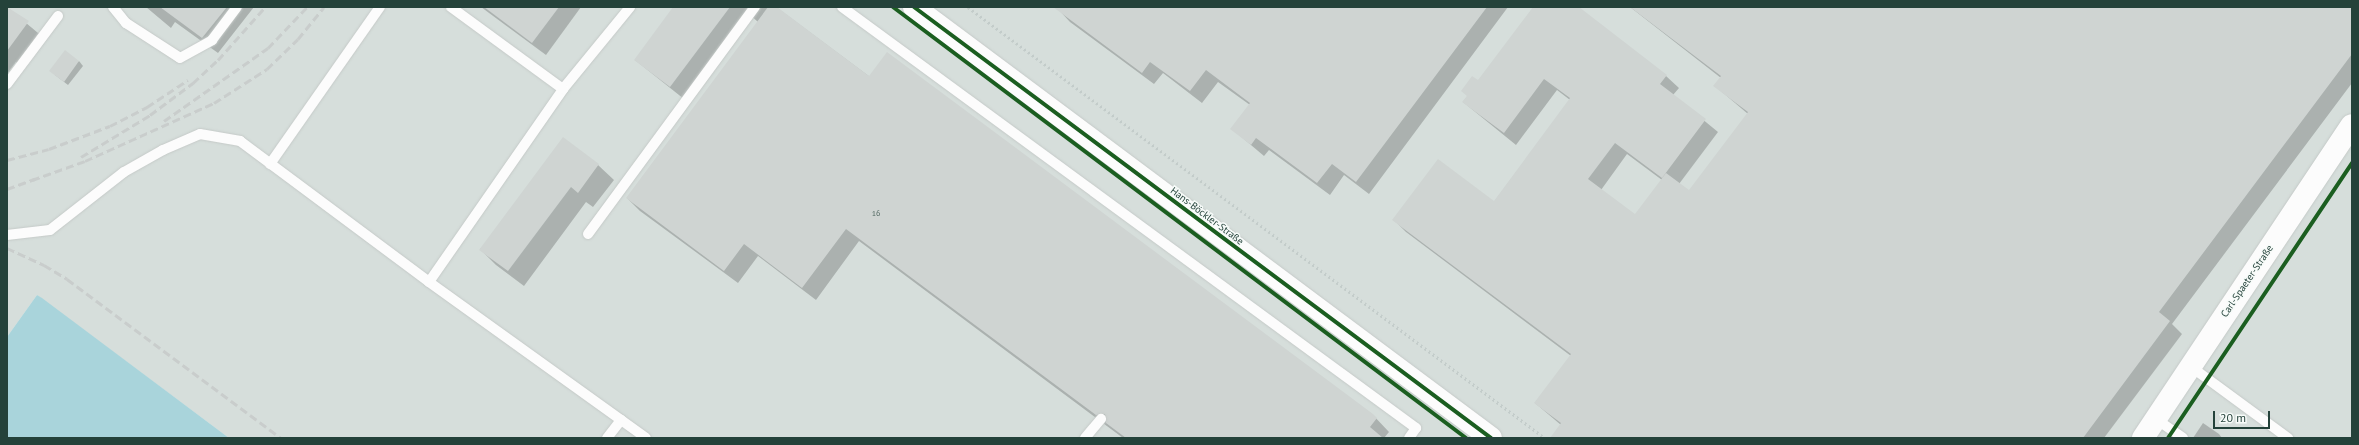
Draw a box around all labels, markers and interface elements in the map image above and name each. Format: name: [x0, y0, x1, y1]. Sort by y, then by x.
street label: Hans-Böckler-Straße: [1168, 185, 1246, 247]
house number: 16: [872, 209, 880, 219]
street label: Carl-Spaeter-Straße: [2218, 243, 2276, 319]
scale bar: [2215, 403, 2272, 429]
text: 20 m: [2220, 410, 2246, 425]

